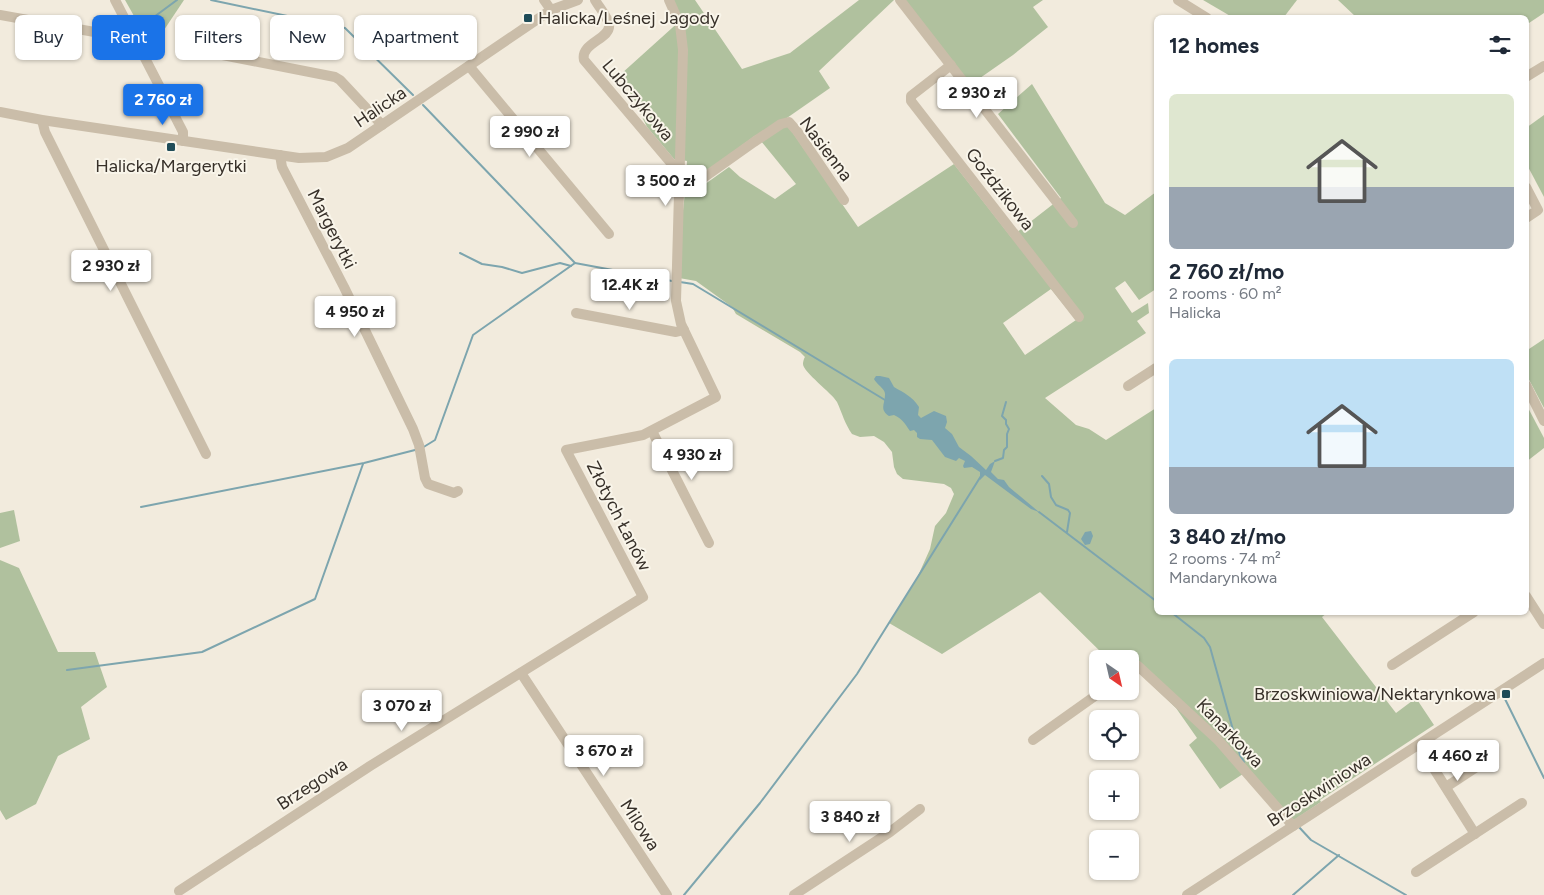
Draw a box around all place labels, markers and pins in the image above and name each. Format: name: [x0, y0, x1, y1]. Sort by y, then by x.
place label: Halicka/Leśnej Jagody: [538, 7, 720, 29]
marker: Halicka/Leśnej Jagody: [522, 12, 534, 24]
pin: 2 930 zł: [925, 76, 1029, 119]
pin: 2 760 zł: [111, 84, 215, 126]
pin: 2 990 zł: [478, 116, 582, 158]
marker: Halicka/Margerytki: [165, 141, 177, 153]
place label: Halicka/Margerytki: [95, 155, 247, 177]
pin: 3 500 zł: [614, 164, 718, 207]
pin: 2 930 zł: [59, 250, 163, 292]
pin: 12.4K zł: [578, 268, 682, 311]
pin: 4 950 zł: [303, 296, 407, 338]
pin: 4 930 zł: [640, 438, 744, 481]
place label: Brzoskwiniowa/Nektarynkowa: [1254, 683, 1496, 705]
marker: Brzoskwiniowa/Nektarynkowa: [1500, 688, 1512, 700]
pin: 3 070 zł: [350, 690, 454, 732]
pin: 3 670 zł: [552, 734, 656, 777]
pin: 4 460 zł: [1406, 740, 1510, 782]
pin: 3 840 zł: [798, 800, 902, 843]

